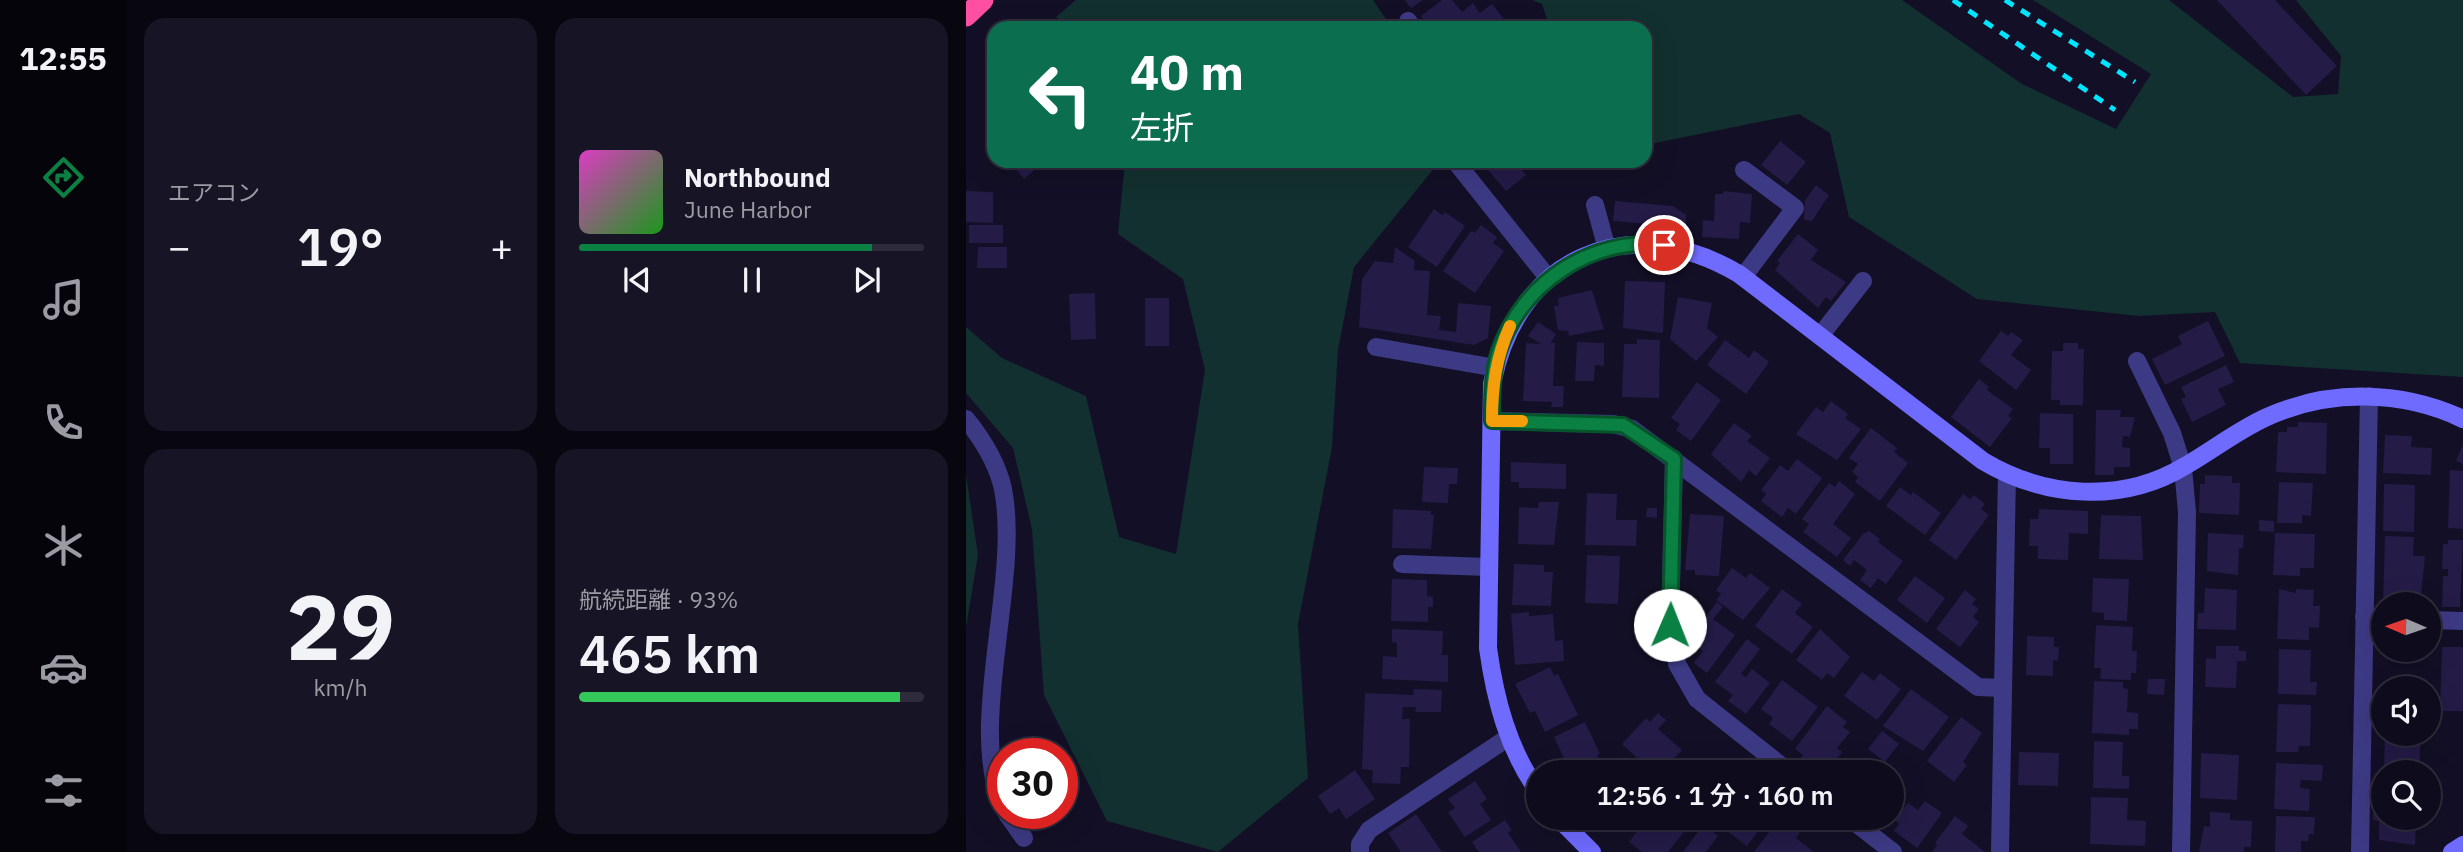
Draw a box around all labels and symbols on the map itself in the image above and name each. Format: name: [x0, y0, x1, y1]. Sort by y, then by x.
pin: [1634, 215, 1694, 275]
position arrow: [1633, 588, 1707, 662]
north arrow: [2371, 592, 2441, 662]
speed limit sign: 30: [987, 738, 1078, 829]

